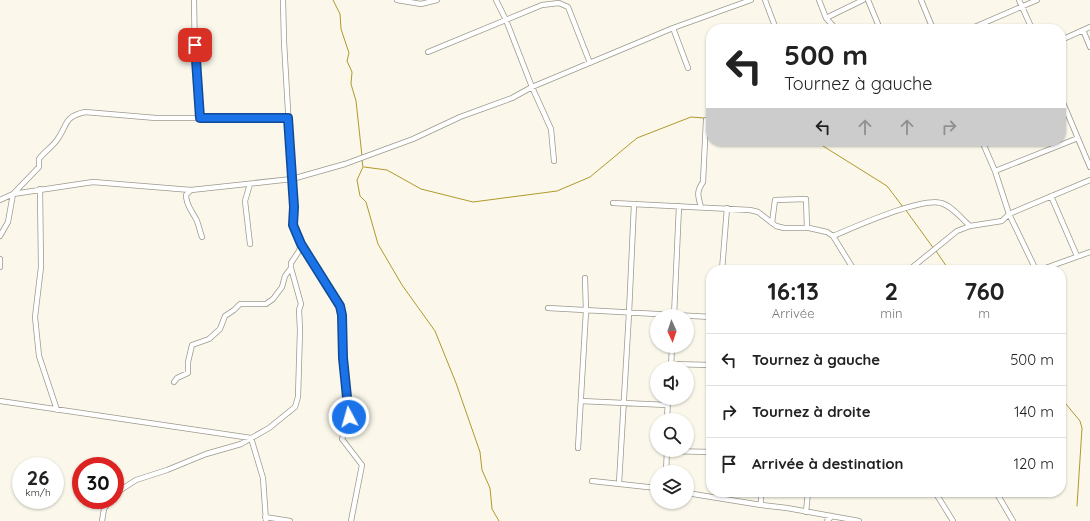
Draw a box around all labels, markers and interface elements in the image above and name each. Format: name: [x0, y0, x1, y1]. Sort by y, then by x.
pin: [178, 28, 212, 62]
icon: arrive: [184, 34, 206, 56]
text: 500 m: [784, 37, 868, 72]
icon: left: [718, 40, 770, 92]
text: Tournez à gauche: [784, 72, 933, 95]
icon: left: [812, 116, 834, 138]
icon: ahead: [854, 116, 876, 138]
icon: ahead: [896, 116, 918, 138]
icon: right: [938, 116, 960, 138]
text: 16:13: [767, 276, 819, 306]
text: 2: [885, 276, 898, 306]
text: 760: [964, 276, 1004, 306]
text: Arrivée: [772, 305, 815, 321]
text: min: [880, 305, 903, 321]
text: m: [978, 305, 990, 321]
north arrow: [650, 309, 694, 353]
map controls: [650, 309, 694, 509]
icon: left: [718, 349, 740, 371]
text: Tournez à gauche: [752, 350, 880, 369]
text: 500 m: [1010, 350, 1054, 369]
button: sound: [650, 361, 694, 405]
position arrow: [328, 396, 370, 438]
icon: right: [718, 401, 740, 423]
text: Tournez à droite: [752, 402, 871, 421]
text: 140 m: [1014, 402, 1054, 421]
button: search: [650, 413, 694, 457]
icon: arrive: [718, 453, 740, 475]
text: Arrivée à destination: [752, 454, 904, 473]
text: 120 m: [1013, 454, 1054, 473]
speed limit sign: 30: [72, 457, 124, 509]
text: 26: [27, 465, 49, 490]
button: layers: [650, 465, 694, 509]
text: km/h: [25, 486, 51, 499]

